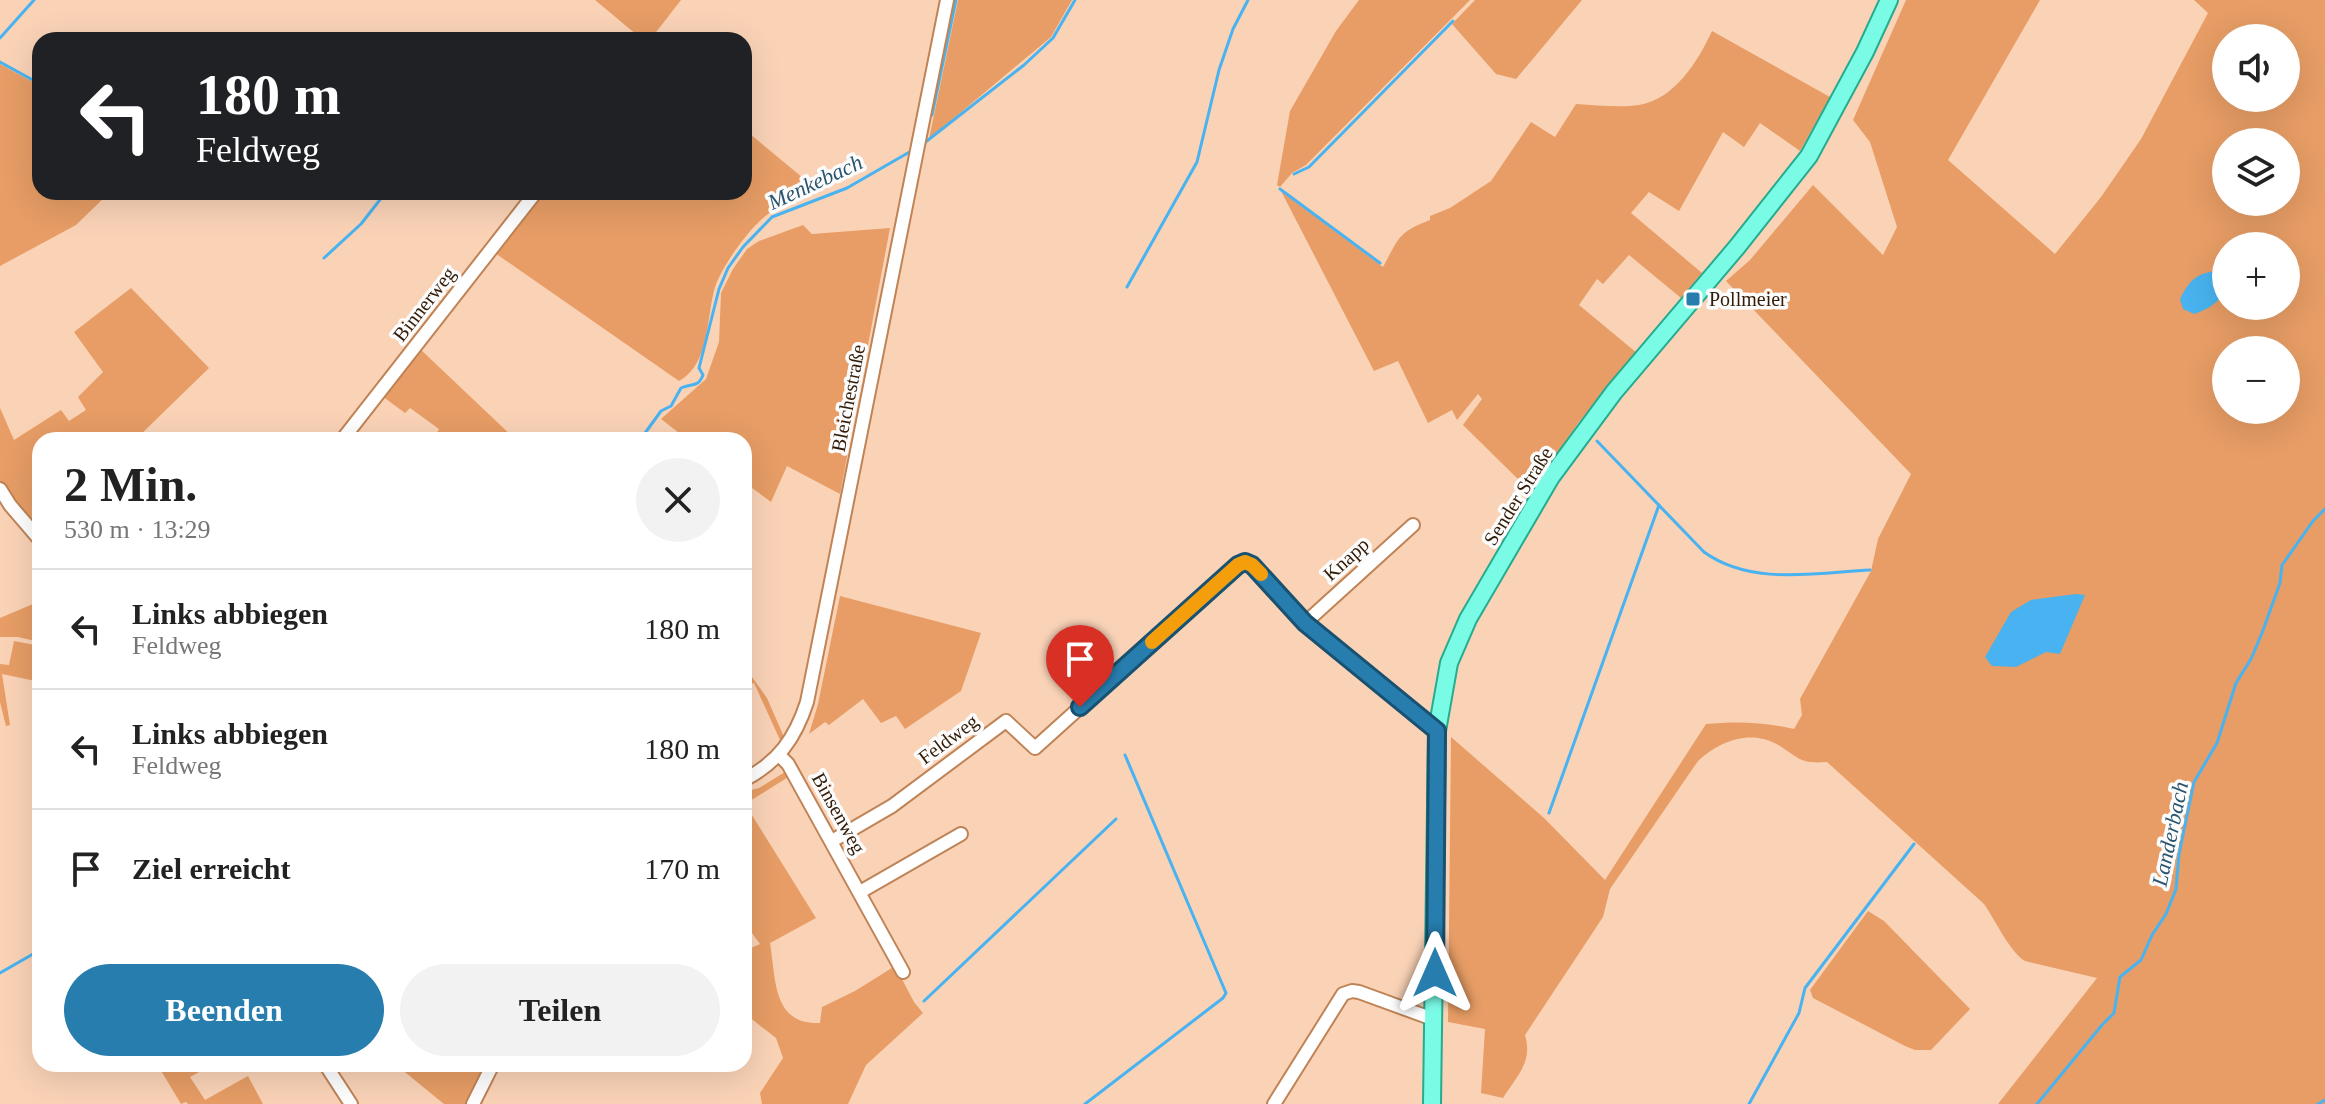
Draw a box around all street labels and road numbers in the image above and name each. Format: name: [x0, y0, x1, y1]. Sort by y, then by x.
street label: Binnerweg: [388, 263, 460, 346]
street label: Bleichestraße: [827, 342, 869, 454]
street label: Sender Straße: [1479, 443, 1557, 549]
street label: Knapp: [1319, 533, 1374, 586]
street label: Feldweg: [914, 709, 983, 769]
street label: Binsenweg: [807, 769, 870, 858]

